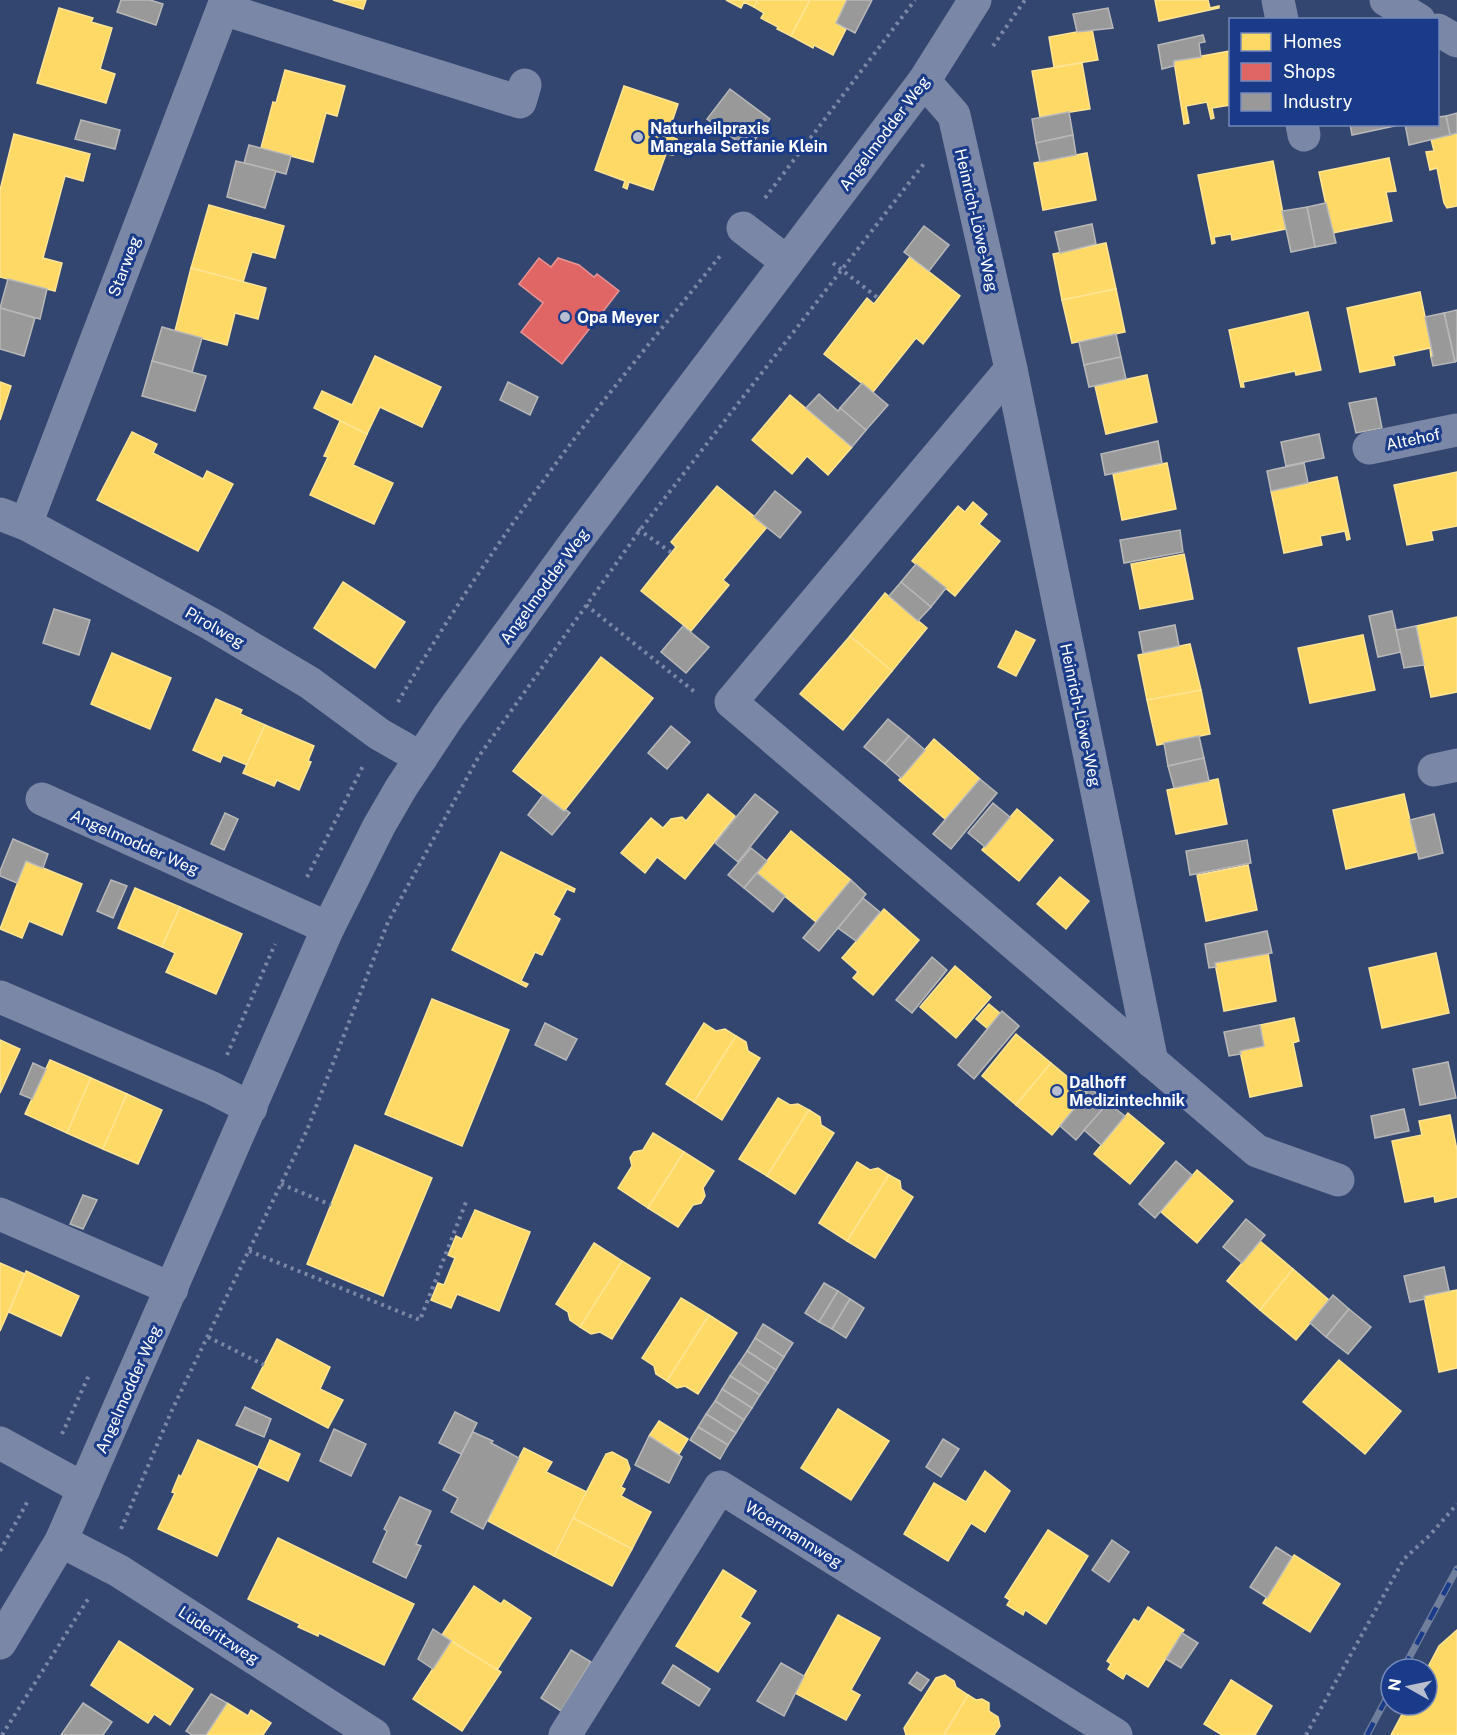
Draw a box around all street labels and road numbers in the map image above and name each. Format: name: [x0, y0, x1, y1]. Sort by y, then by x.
street label: Angelmodder Weg: [835, 72, 934, 194]
street label: Heinrich-Löwe-Weg: [951, 147, 1002, 294]
street label: Starweg: [104, 233, 145, 299]
street label: Altehof: [1384, 424, 1442, 454]
street label: Angelmodder Weg: [496, 525, 593, 648]
street label: Pirolweg: [182, 603, 248, 652]
street label: Heinrich-Löwe-Weg: [1056, 642, 1105, 789]
street label: Angelmodder Weg: [68, 806, 202, 879]
street label: Angelmodder Weg: [92, 1322, 165, 1456]
street label: Woermannweg: [742, 1497, 846, 1572]
street label: Lüderitzweg: [175, 1602, 263, 1669]

